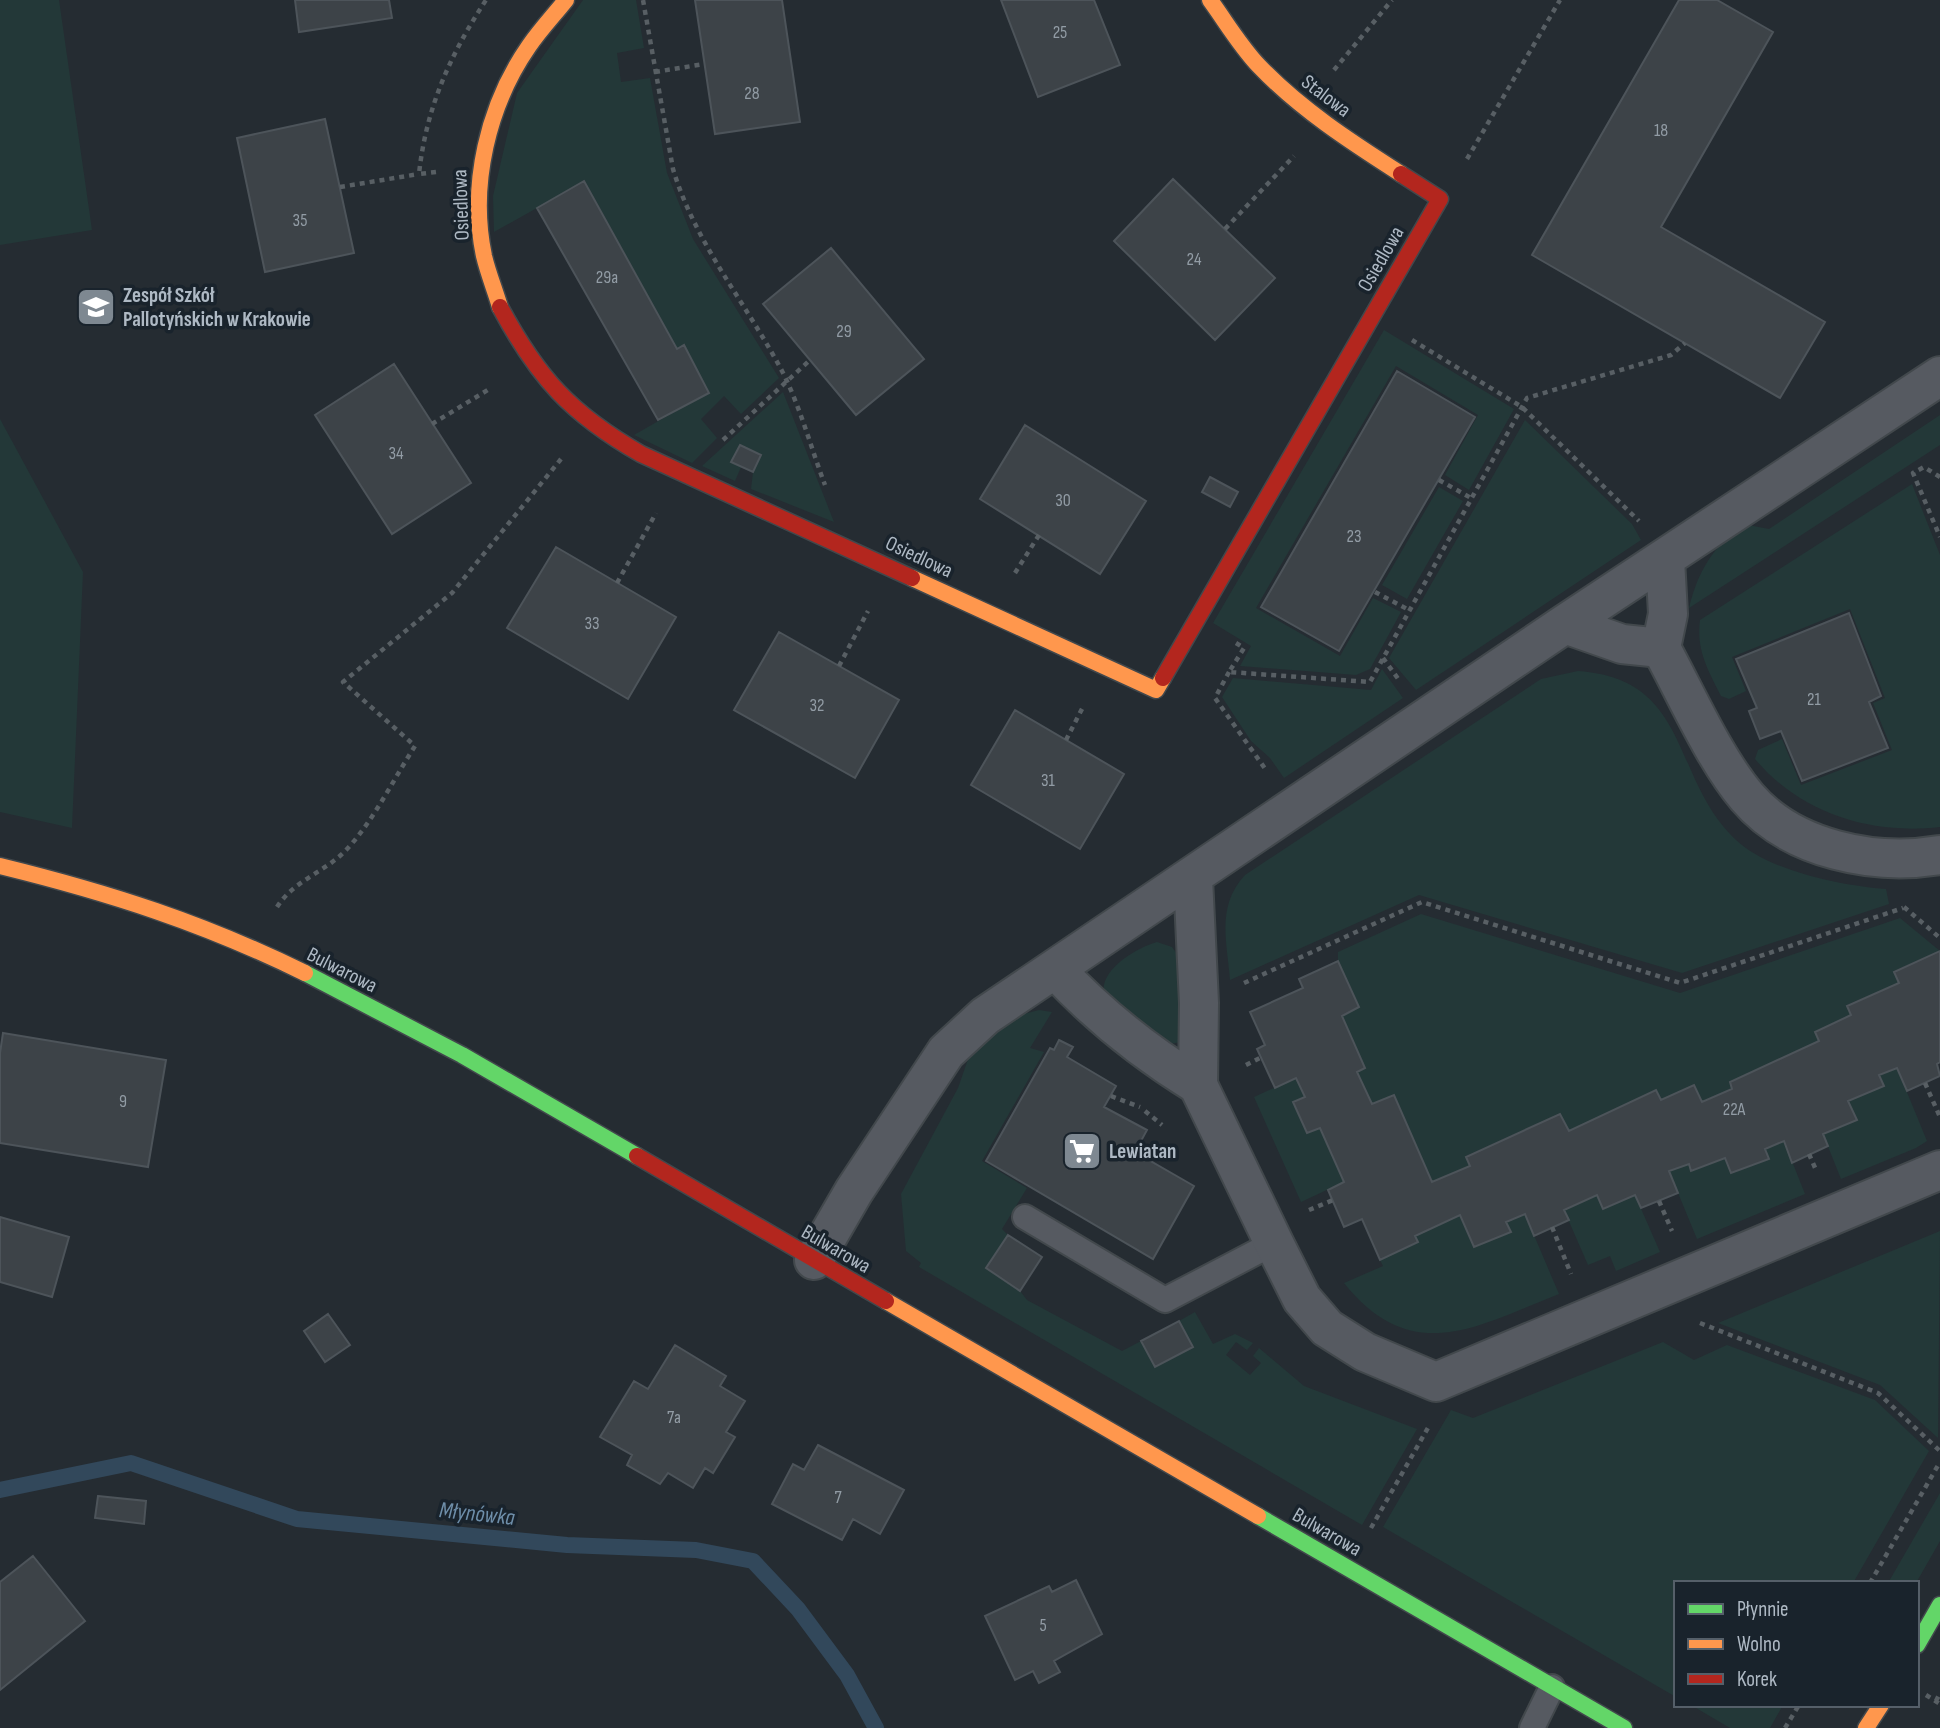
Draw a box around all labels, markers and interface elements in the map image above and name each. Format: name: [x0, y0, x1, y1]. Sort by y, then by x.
house number: 25: [1053, 22, 1067, 43]
street label: Stalowa: [1296, 69, 1356, 123]
house number: 28: [744, 83, 760, 104]
house number: 18: [1654, 120, 1668, 141]
street label: Osiedlowa: [447, 169, 475, 241]
house number: 35: [293, 210, 307, 231]
street label: Osiedlowa: [1352, 222, 1410, 296]
house number: 24: [1187, 249, 1202, 270]
house number: 29a: [596, 267, 618, 288]
place label: Zespół Szkół Pallotyńskich w Krakowie: [123, 283, 311, 332]
school or university icon: Zespół Szkół Pallotyńskich w Krakowie: [75, 286, 117, 328]
house number: 29: [836, 321, 852, 342]
house number: 34: [388, 443, 404, 464]
house number: 30: [1055, 490, 1071, 511]
house number: 23: [1347, 526, 1362, 547]
street label: Osiedlowa: [881, 531, 957, 583]
house number: 33: [584, 613, 600, 634]
house number: 21: [1807, 689, 1822, 710]
house number: 32: [810, 695, 824, 716]
house number: 31: [1041, 770, 1056, 791]
street label: Bulwarowa: [303, 942, 381, 998]
house number: 9: [119, 1091, 127, 1112]
house number: 22A: [1723, 1099, 1746, 1120]
supermarket icon: Lewiatan: [1061, 1130, 1103, 1172]
place label: Lewiatan: [1109, 1139, 1176, 1164]
street label: Bulwarowa: [797, 1219, 875, 1279]
house number: 7a: [667, 1407, 681, 1428]
house number: 7: [834, 1487, 842, 1508]
water label: Młynówka: [438, 1496, 517, 1532]
street label: Bulwarowa: [1288, 1502, 1366, 1562]
legend: [1674, 1581, 1919, 1707]
text: Płynnie: [1737, 1597, 1789, 1622]
house number: 5: [1039, 1615, 1047, 1636]
text: Wolno: [1737, 1632, 1781, 1657]
text: Korek: [1737, 1667, 1777, 1692]

